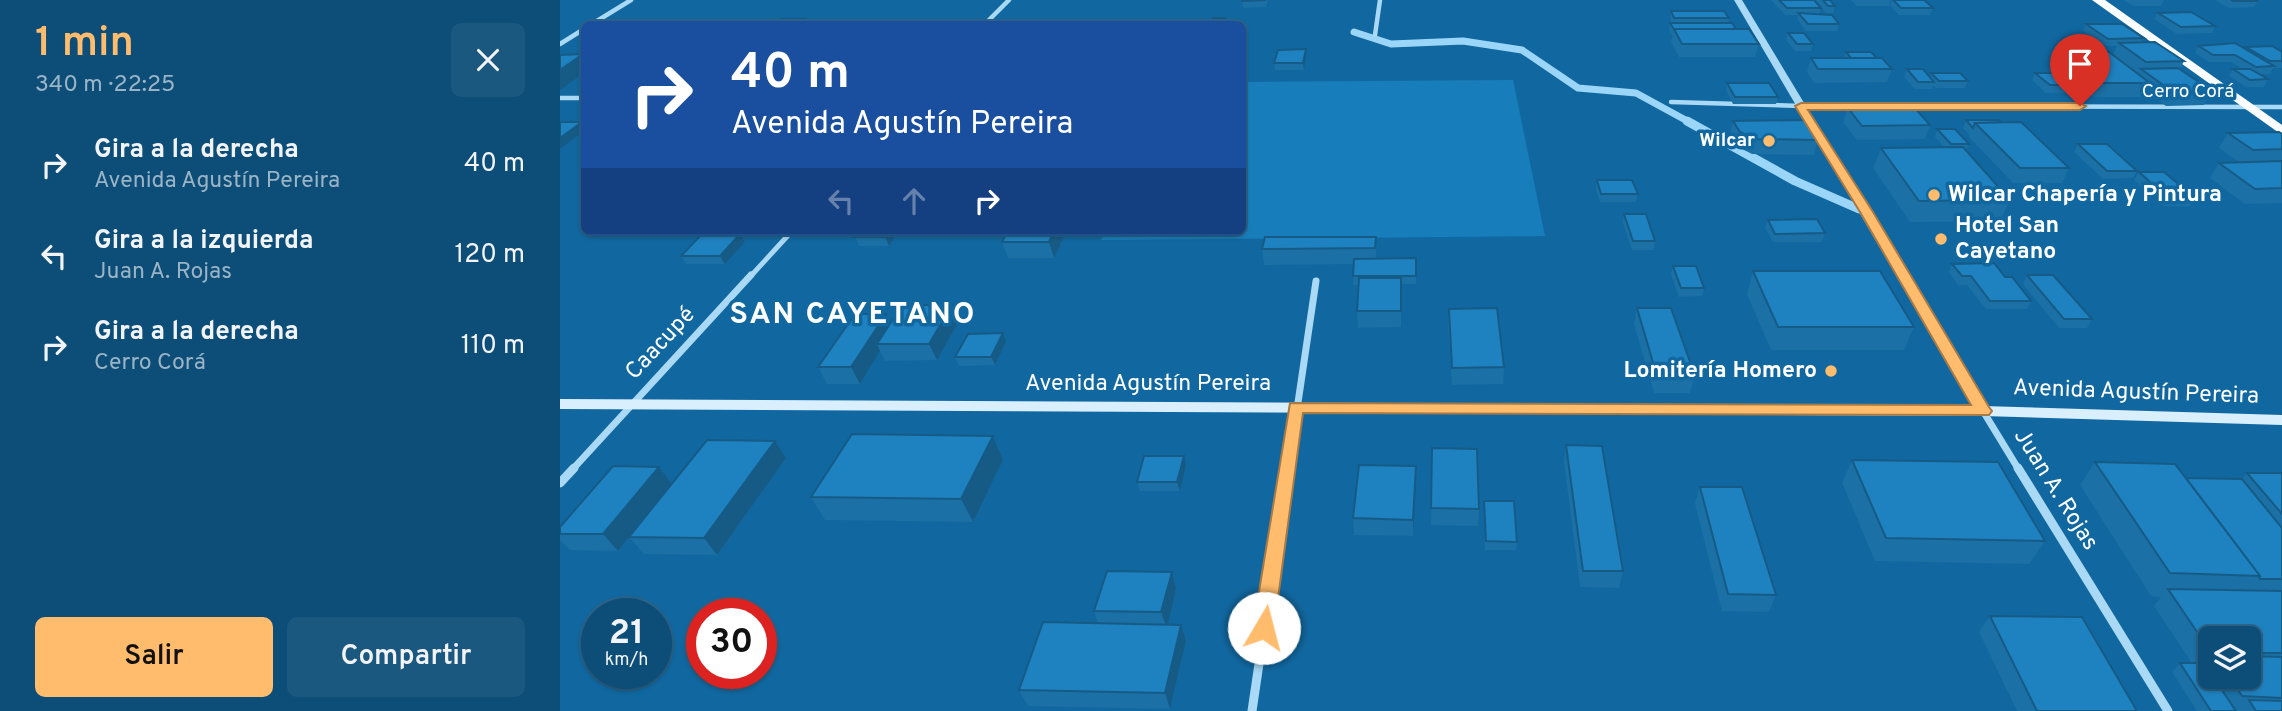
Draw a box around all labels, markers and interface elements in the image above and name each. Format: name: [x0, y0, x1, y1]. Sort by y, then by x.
text: 1 min: [35, 18, 134, 71]
button: close: [451, 23, 525, 97]
pin: [2050, 34, 2110, 106]
text: 40 m: [731, 44, 850, 106]
icon: arrive: [2061, 45, 2099, 83]
icon: right: [616, 49, 707, 140]
text: 340 m · 22:25: [35, 71, 175, 100]
street label: Cerro Corá: [2142, 80, 2234, 104]
text: Avenida Agustín Pereira: [731, 105, 1073, 145]
place label: Wilcar: [1699, 129, 1755, 153]
marker: Wilcar: [1761, 133, 1777, 149]
text: Gira a la derecha: [94, 134, 299, 167]
icon: right: [35, 146, 73, 184]
text: 40 m: [464, 148, 525, 181]
text: Avenida Agustín Pereira: [94, 167, 340, 196]
place label: Wilcar Chapería y Pintura: [1948, 181, 2222, 210]
icon: left: [822, 182, 860, 220]
icon: ahead: [895, 182, 933, 220]
icon: right: [968, 182, 1006, 220]
marker: Wilcar Chapería y Pintura: [1926, 187, 1942, 203]
place label: Hotel San Cayetano: [1955, 212, 2059, 267]
text: Gira a la izquierda: [94, 225, 313, 258]
marker: Hotel San Cayetano: [1933, 231, 1949, 247]
icon: left: [35, 237, 73, 275]
text: 120 m: [455, 239, 525, 272]
text: Juan A. Rojas: [94, 258, 232, 287]
district label: SAN CAYETANO: [730, 297, 976, 334]
street label: Caacupé: [620, 301, 702, 387]
text: Gira a la derecha: [94, 316, 299, 349]
icon: right: [35, 328, 73, 366]
text: 110 m: [461, 330, 525, 363]
text: Cerro Corá: [94, 349, 206, 378]
place label: Lomitería Homero: [1624, 357, 1817, 386]
marker: Lomitería Homero: [1823, 363, 1839, 379]
street label: Avenida Agustín Pereira: [1025, 370, 1271, 399]
street label: Avenida Agustín Pereira: [2013, 374, 2259, 412]
street label: Juan A. Rojas: [2006, 424, 2104, 556]
position arrow: [1227, 591, 1301, 665]
speed limit sign: 30: [686, 598, 777, 689]
text: 21: [609, 612, 644, 656]
button: Salir: [35, 617, 273, 697]
button: Compartir: [287, 617, 525, 697]
map controls: [2198, 626, 2261, 689]
button: layers: [2198, 626, 2261, 689]
text: km/h: [605, 649, 648, 672]

